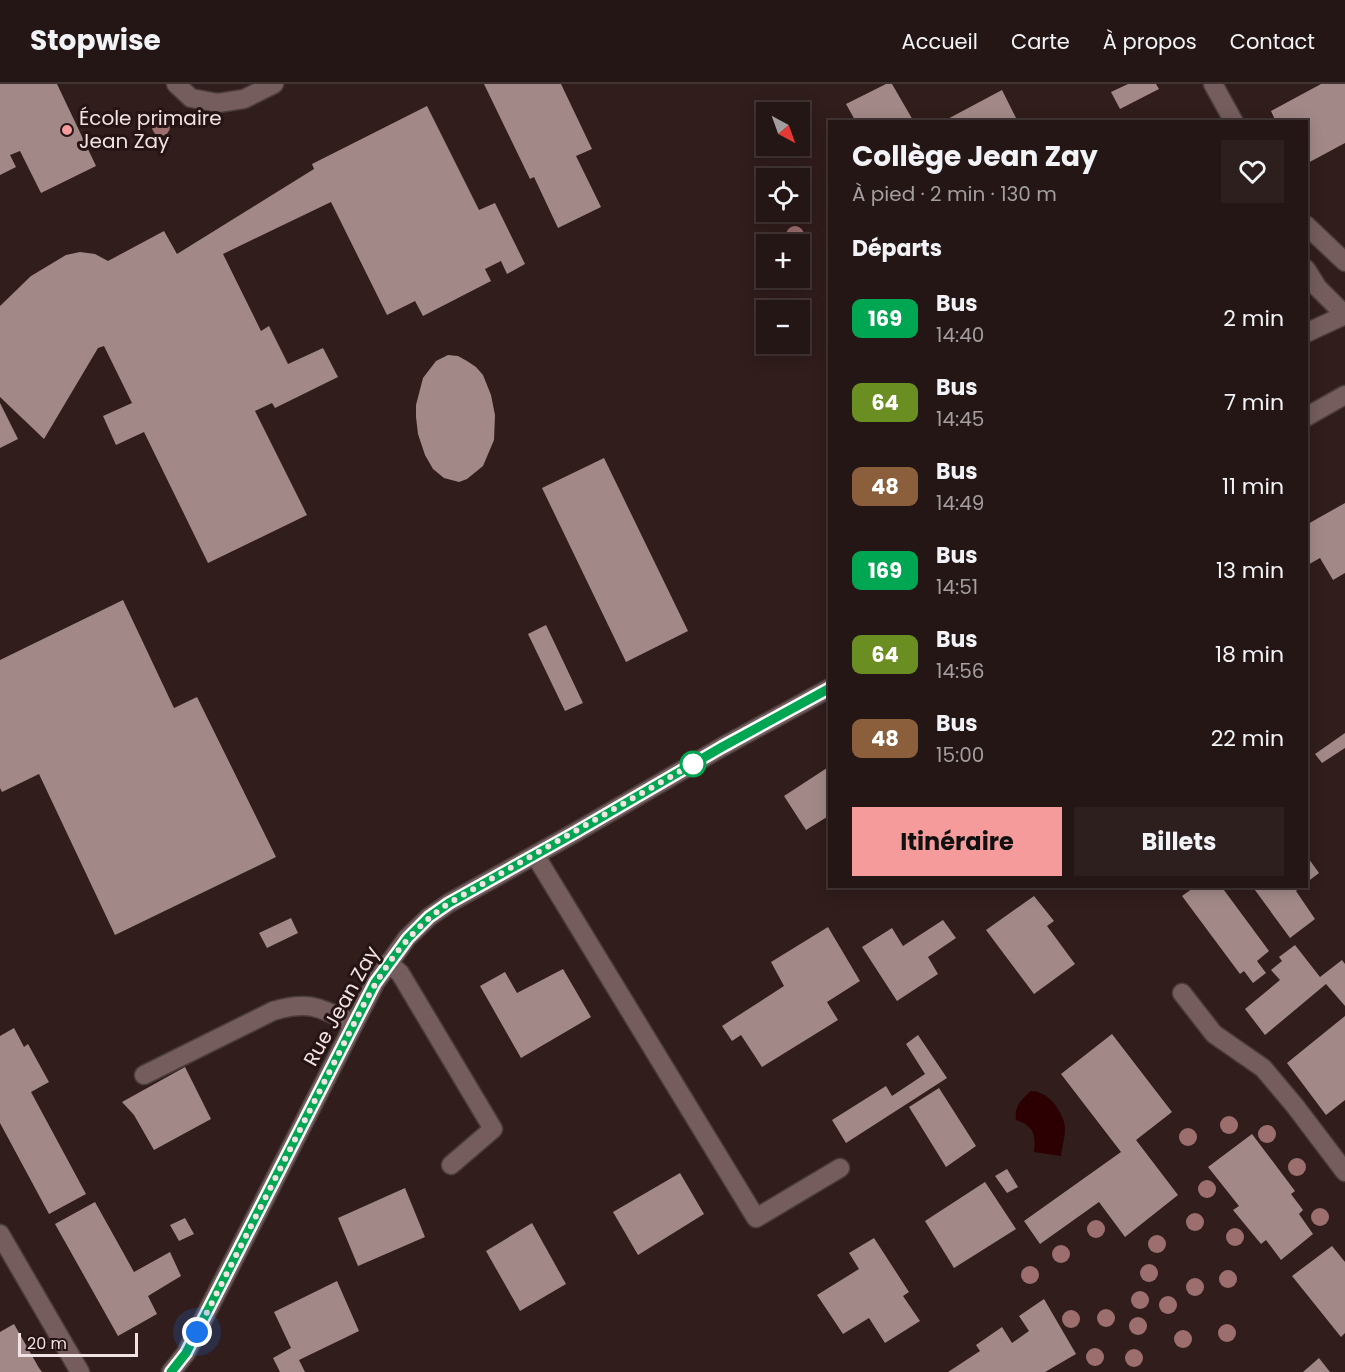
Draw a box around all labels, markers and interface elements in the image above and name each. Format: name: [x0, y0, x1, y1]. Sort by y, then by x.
text: Stopwise: [30, 21, 161, 60]
text: Accueil: [901, 27, 978, 56]
text: Carte: [1011, 27, 1070, 56]
text: À propos: [1103, 27, 1197, 56]
text: Contact: [1230, 27, 1315, 56]
north arrow: [756, 102, 810, 156]
map controls: [756, 102, 810, 354]
place label: École primaire Jean Zay: [79, 104, 222, 155]
marker: École primaire Jean Zay: [60, 123, 74, 137]
text: Collège Jean Zay: [852, 137, 1098, 176]
button: heart: [1221, 140, 1284, 203]
button: locate: [756, 168, 810, 222]
text: À pied · 2 min · 130 m: [852, 180, 1057, 208]
text: Départs: [852, 233, 942, 264]
button: +: [756, 234, 810, 288]
text: Bus: [936, 288, 978, 319]
button: −: [756, 300, 810, 354]
text: 2 min: [1223, 303, 1284, 334]
text: 169: [868, 304, 902, 333]
text: 14:40: [936, 321, 984, 349]
text: Bus: [936, 372, 978, 403]
text: 7 min: [1224, 387, 1284, 418]
text: 64: [871, 388, 899, 417]
text: 14:45: [936, 405, 984, 433]
text: Bus: [936, 456, 978, 487]
text: 11 min: [1222, 471, 1284, 502]
text: 48: [871, 472, 899, 501]
text: 14:49: [936, 489, 984, 517]
text: Bus: [936, 540, 978, 571]
text: 13 min: [1216, 555, 1284, 586]
text: 169: [868, 556, 902, 585]
text: 14:51: [936, 573, 978, 601]
text: Bus: [936, 624, 978, 655]
text: 18 min: [1215, 639, 1284, 670]
text: 64: [871, 640, 899, 669]
text: 14:56: [936, 657, 985, 685]
text: Bus: [936, 708, 978, 739]
text: 22 min: [1211, 723, 1284, 754]
text: 48: [871, 724, 899, 753]
text: 15:00: [936, 741, 984, 769]
unlabelled marker: [680, 751, 706, 777]
button: Itinéraire: [852, 807, 1062, 876]
button: Billets: [1074, 807, 1284, 876]
street label: Rue Jean Zay: [297, 941, 385, 1071]
your location: [182, 1317, 212, 1347]
scale bar: [18, 1330, 138, 1358]
text: 20 m: [27, 1332, 67, 1355]

